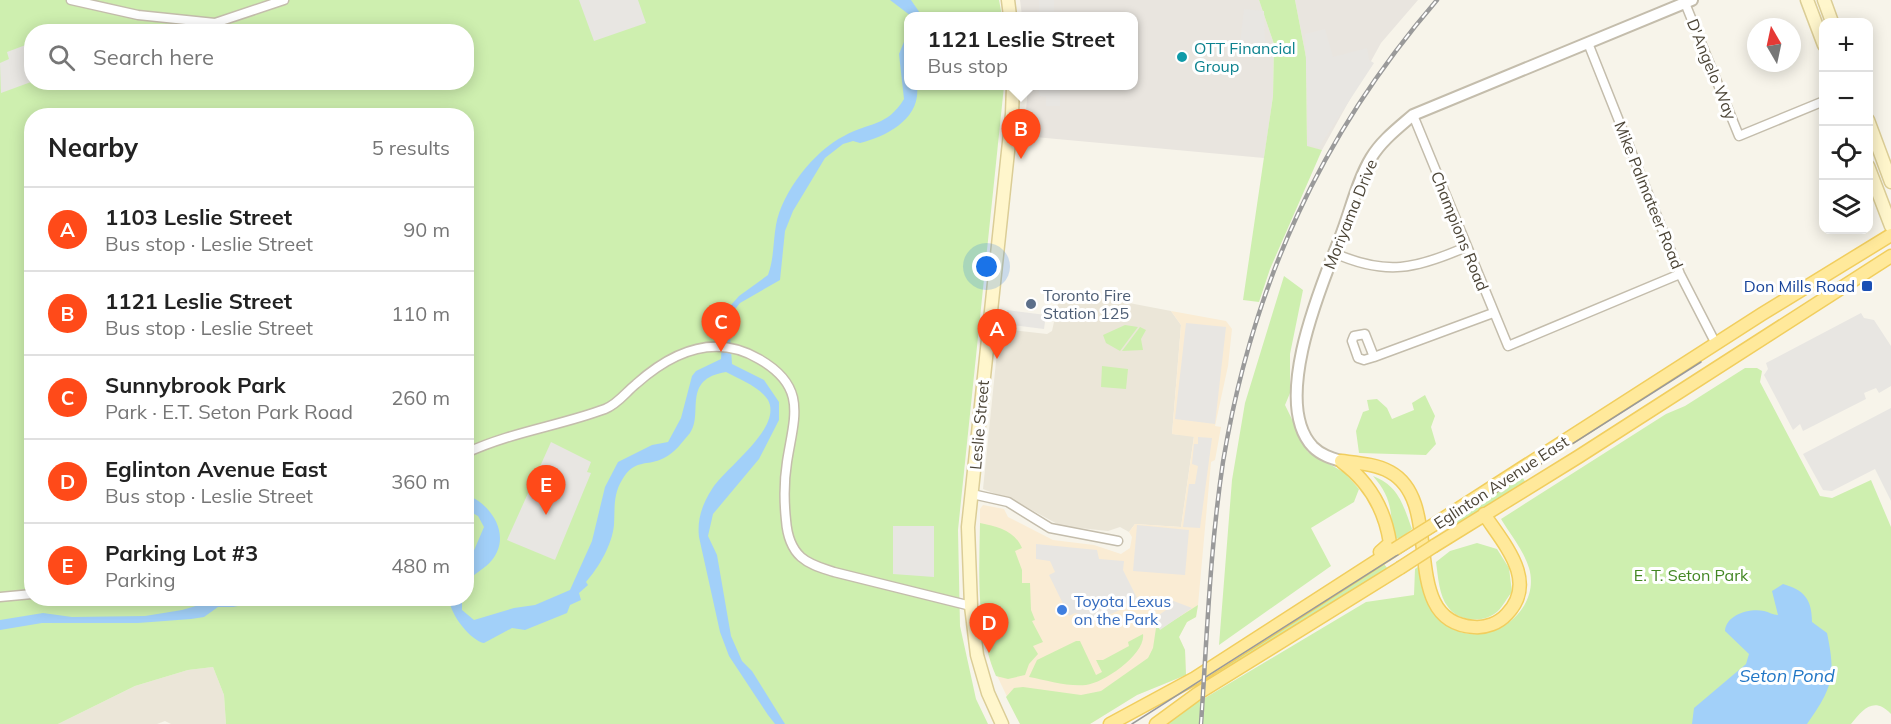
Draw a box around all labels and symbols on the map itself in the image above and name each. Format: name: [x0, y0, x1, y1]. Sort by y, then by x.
street label: D'Angelo Way: [1683, 16, 1741, 123]
north arrow: [1747, 18, 1801, 72]
place label: OTT Financial Group: [1194, 38, 1296, 76]
marker: OTT Financial Group: [1175, 50, 1189, 64]
pin: B: [1002, 110, 1040, 159]
street label: Mike Palmateer Road: [1610, 118, 1688, 272]
street label: Moriyama Drive: [1319, 156, 1381, 272]
street label: Champions Road: [1427, 168, 1493, 294]
your location: [972, 252, 1001, 281]
place label: Don Mills Road: [1744, 276, 1855, 296]
marker: Don Mills Road: [1860, 279, 1874, 293]
place label: Toronto Fire Station 125: [1043, 285, 1131, 323]
marker: Toronto Fire Station 125: [1024, 297, 1038, 311]
pin: C: [702, 302, 740, 352]
pin: A: [978, 310, 1016, 359]
street label: Leslie Street: [965, 379, 993, 471]
street label: Eglinton Avenue East: [1430, 431, 1572, 533]
pin: E: [526, 466, 566, 515]
park label: E. T. Seton Park: [1634, 565, 1749, 585]
place label: Toyota Lexus on the Park: [1074, 591, 1171, 629]
marker: Toyota Lexus on the Park: [1055, 603, 1069, 617]
pin: D: [970, 604, 1008, 653]
water label: Seton Pond: [1739, 664, 1835, 687]

